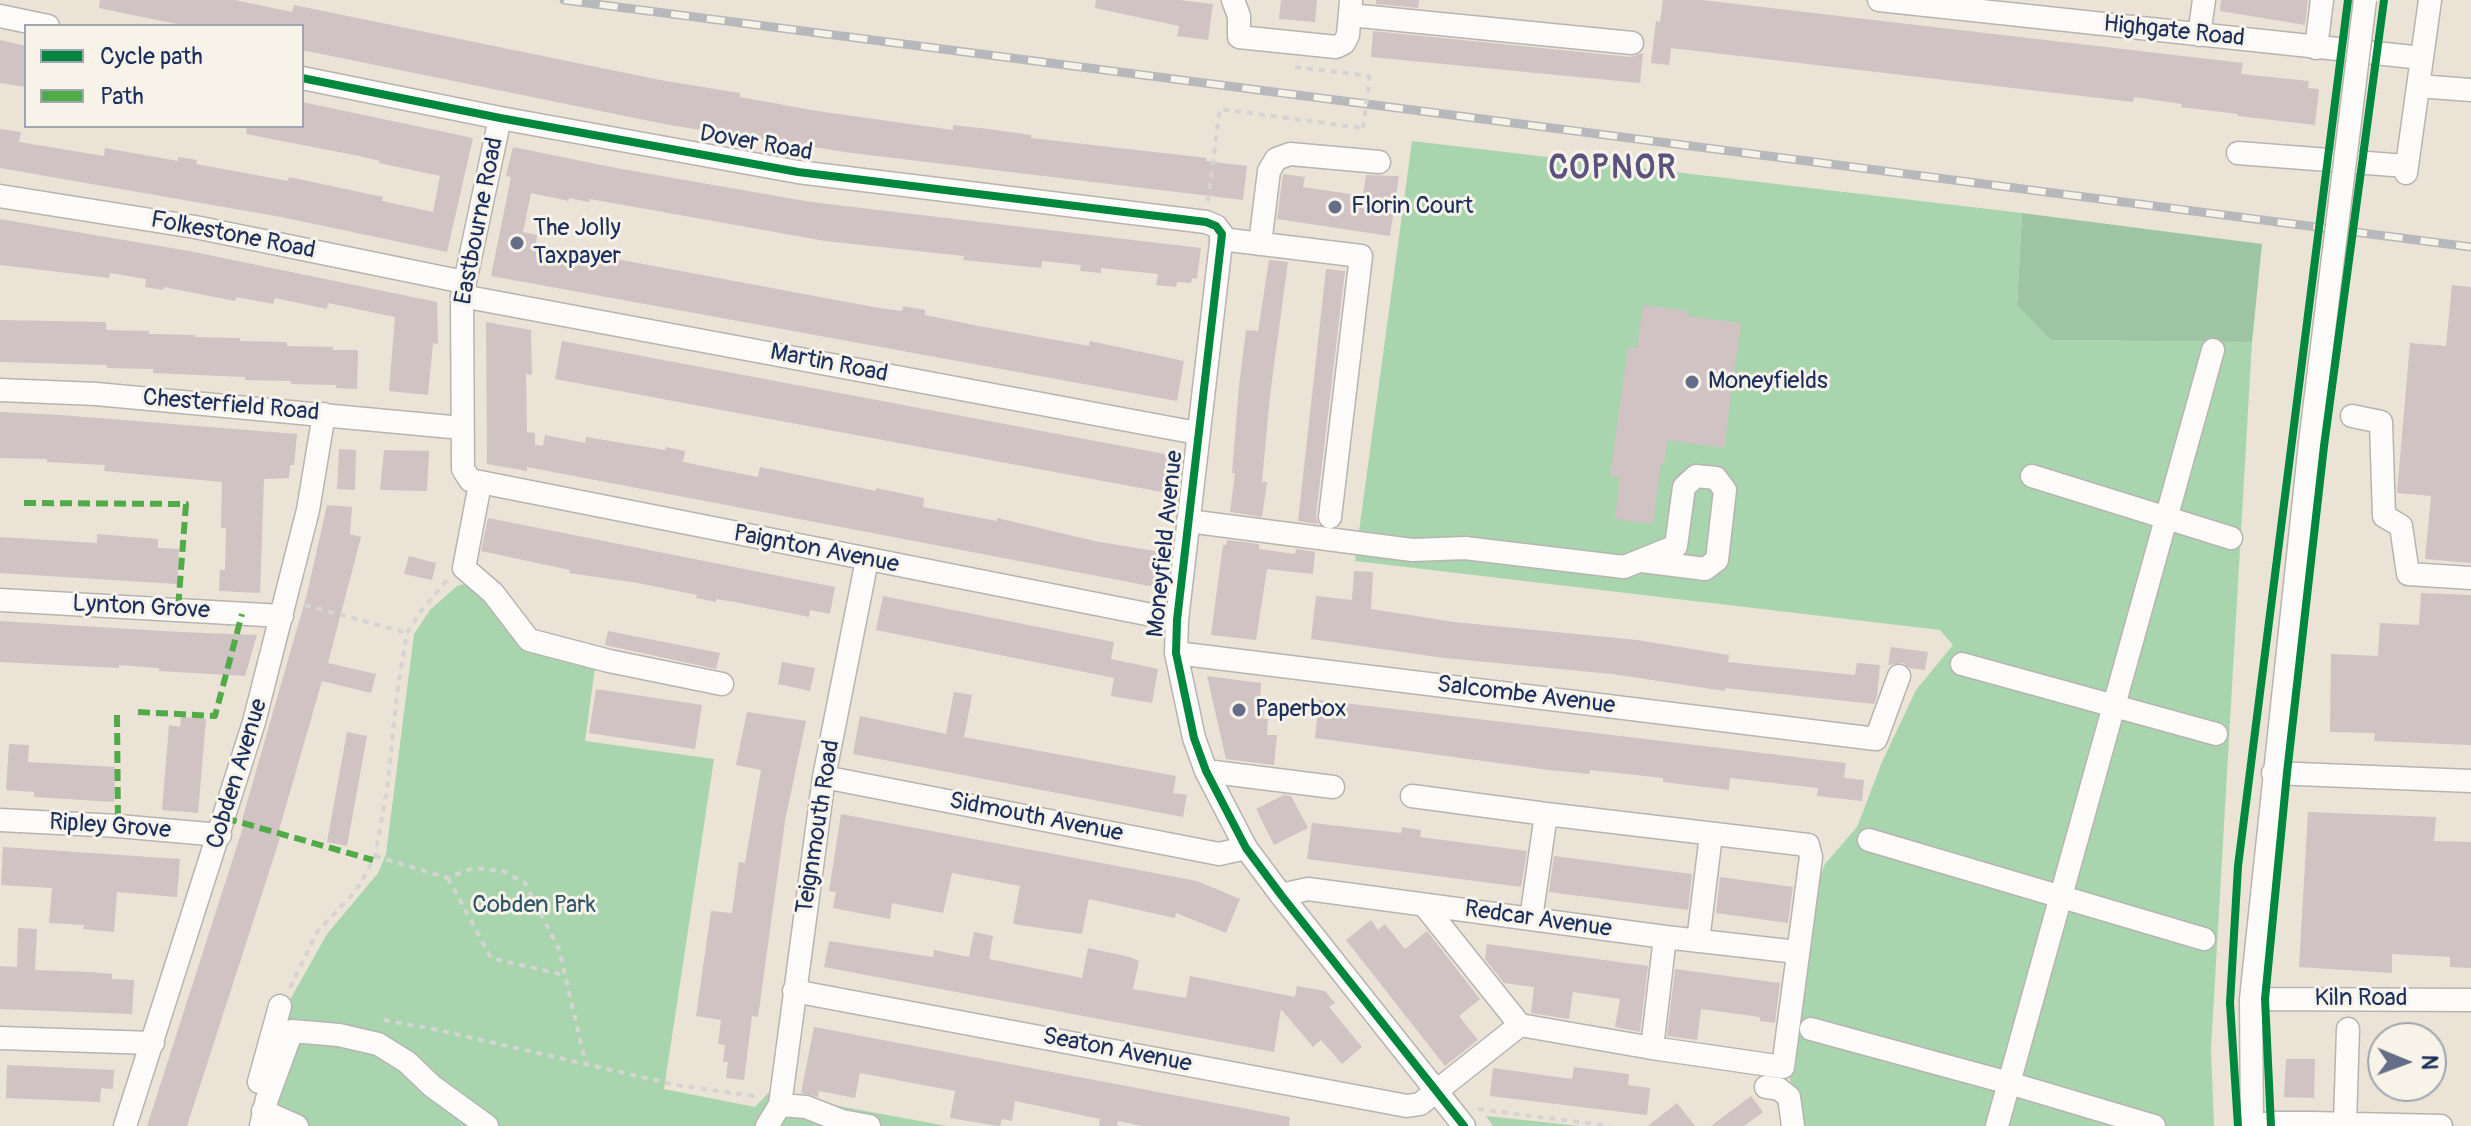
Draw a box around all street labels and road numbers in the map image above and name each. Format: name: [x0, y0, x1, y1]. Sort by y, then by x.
street label: Highgate Road: [2102, 10, 2246, 54]
street label: Dover Road: [697, 120, 815, 168]
street label: Eastbourne Road: [450, 135, 510, 307]
street label: Folkestone Road: [148, 206, 318, 266]
street label: Martin Road: [768, 338, 890, 390]
street label: Chesterfield Road: [142, 384, 320, 428]
street label: Moneyfield Avenue: [1142, 449, 1190, 639]
street label: Paignton Avenue: [731, 520, 901, 580]
street label: Lynton Grove: [71, 590, 211, 626]
street label: Salcombe Avenue: [1435, 671, 1617, 721]
street label: Cobden Avenue: [202, 695, 274, 853]
street label: Teignmouth Road: [791, 738, 847, 916]
street label: Sidmouth Avenue: [947, 787, 1125, 849]
street label: Ripley Grove: [48, 808, 172, 846]
street label: Redcar Avenue: [1463, 895, 1613, 945]
street label: Kiln Road: [2315, 985, 2407, 1013]
street label: Seaton Avenue: [1040, 1022, 1194, 1080]

